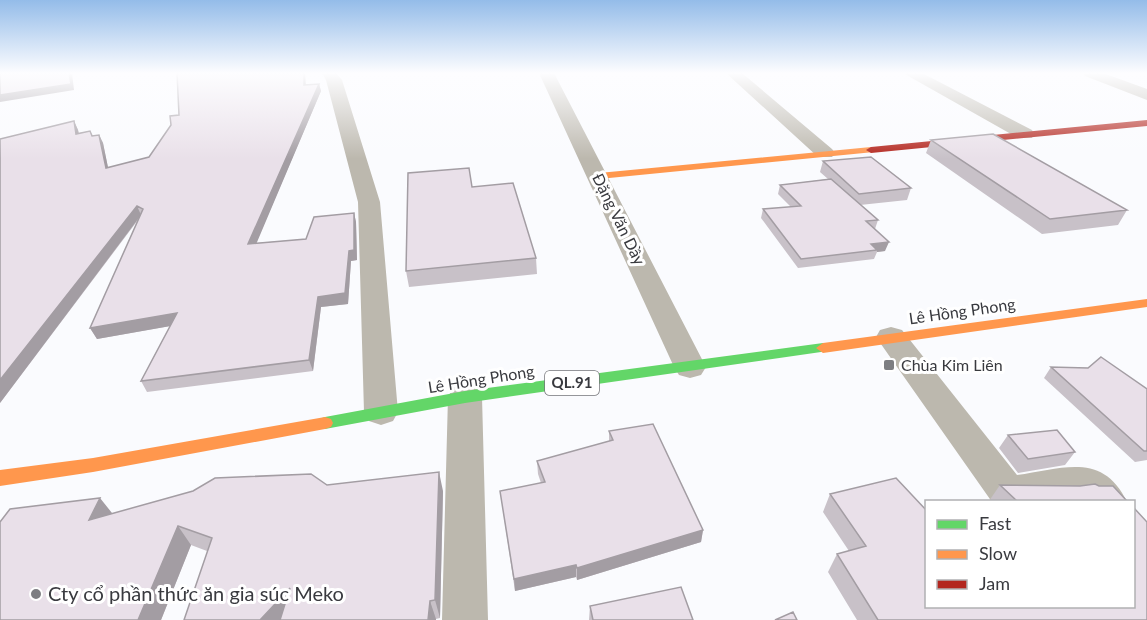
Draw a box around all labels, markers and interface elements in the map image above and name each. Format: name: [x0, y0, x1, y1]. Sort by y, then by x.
street label: Đặng Văn Dầy: [589, 170, 650, 268]
street label: Lê Hồng Phong: [907, 294, 1016, 327]
place label: Chùa Kim Liên: [901, 355, 1003, 374]
marker: Chùa Kim Liên: [882, 358, 896, 372]
street label: Lê Hồng Phong: [426, 361, 535, 396]
road number: QL.91: [545, 371, 599, 395]
legend: [925, 500, 1135, 608]
text: Fast: [979, 512, 1012, 534]
text: Slow: [979, 542, 1017, 564]
text: Jam: [979, 572, 1010, 594]
place label: Cty cổ phần thức ăn gia súc Meko: [48, 581, 344, 605]
marker: Cty cổ phần thức ăn gia súc Meko: [29, 587, 43, 601]

